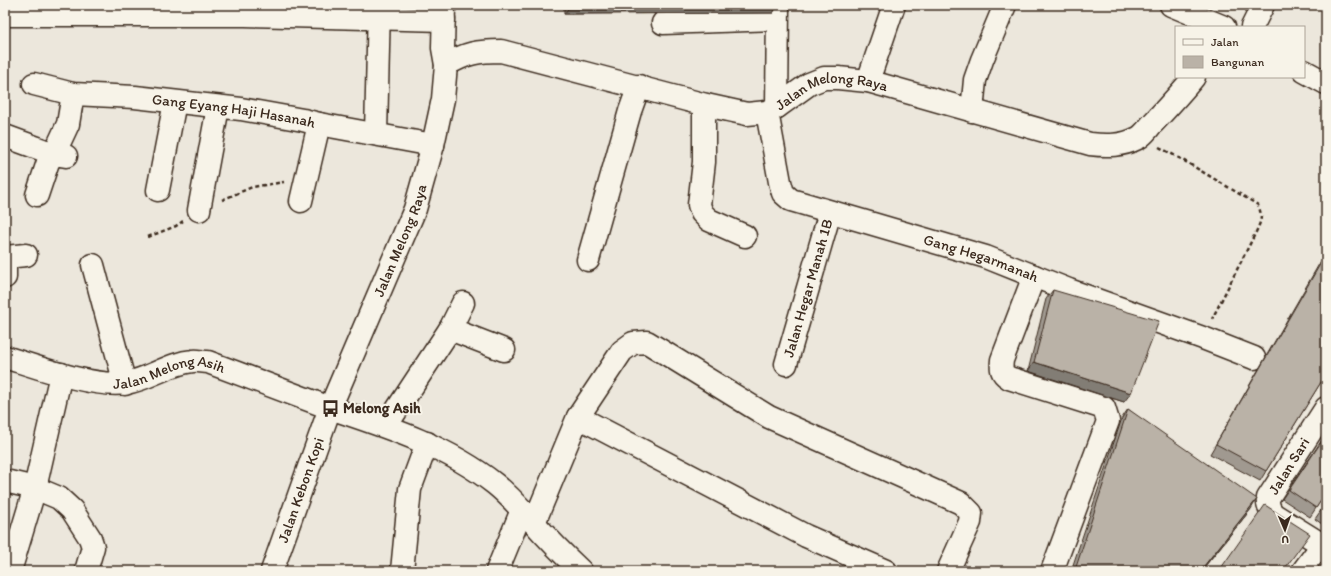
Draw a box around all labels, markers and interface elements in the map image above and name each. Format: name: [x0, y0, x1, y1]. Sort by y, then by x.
legend: [1175, 26, 1305, 78]
text: Jalan: [1211, 35, 1239, 49]
text: Bangunan: [1211, 55, 1264, 69]
street label: Jalan Melong Raya: [772, 69, 890, 114]
street label: Gang Eyang Haji Hasanah: [151, 90, 317, 132]
street label: Jalan Melong Raya: [370, 182, 431, 299]
street label: Jalan Hegar Manah 1B: [779, 216, 837, 359]
street label: Gang Hegarmanah: [921, 230, 1041, 286]
street label: Jalan Melong Asih: [113, 352, 228, 393]
bus stop icon: Melong Asih: [320, 398, 340, 418]
place label: Melong Asih: [343, 399, 421, 418]
street label: Jalan Sari: [1264, 434, 1314, 498]
street label: Jalan Kebon Kopi: [274, 435, 328, 545]
north arrow: [1265, 510, 1305, 550]
text: U: [1281, 533, 1289, 546]

